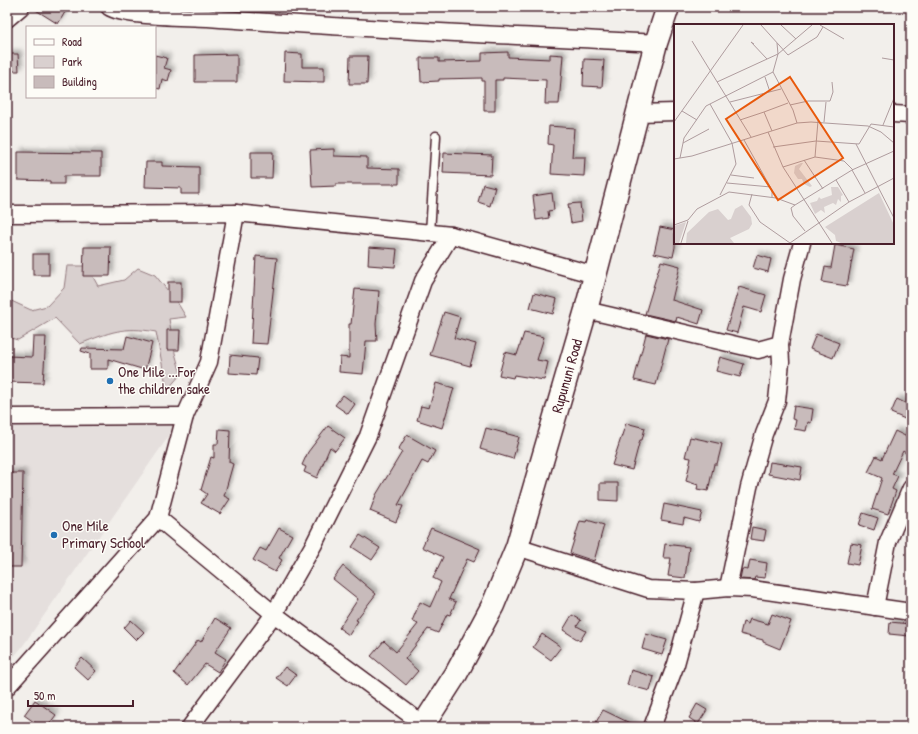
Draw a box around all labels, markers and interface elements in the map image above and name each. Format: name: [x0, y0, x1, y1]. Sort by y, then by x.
inset map: [674, 24, 894, 244]
legend: [26, 26, 156, 98]
text: Road: [62, 33, 82, 50]
text: Park: [62, 53, 82, 70]
text: Building: [62, 73, 97, 90]
street label: Rupununi Road: [546, 336, 587, 415]
place label: One Mile ...For the children sake: [118, 361, 210, 399]
marker: One Mile ...For the children sake: [105, 376, 115, 386]
place label: One Mile Primary School: [62, 515, 145, 553]
marker: One Mile Primary School: [49, 530, 59, 540]
scale bar: [28, 682, 133, 708]
text: 50 m: [34, 687, 55, 704]

